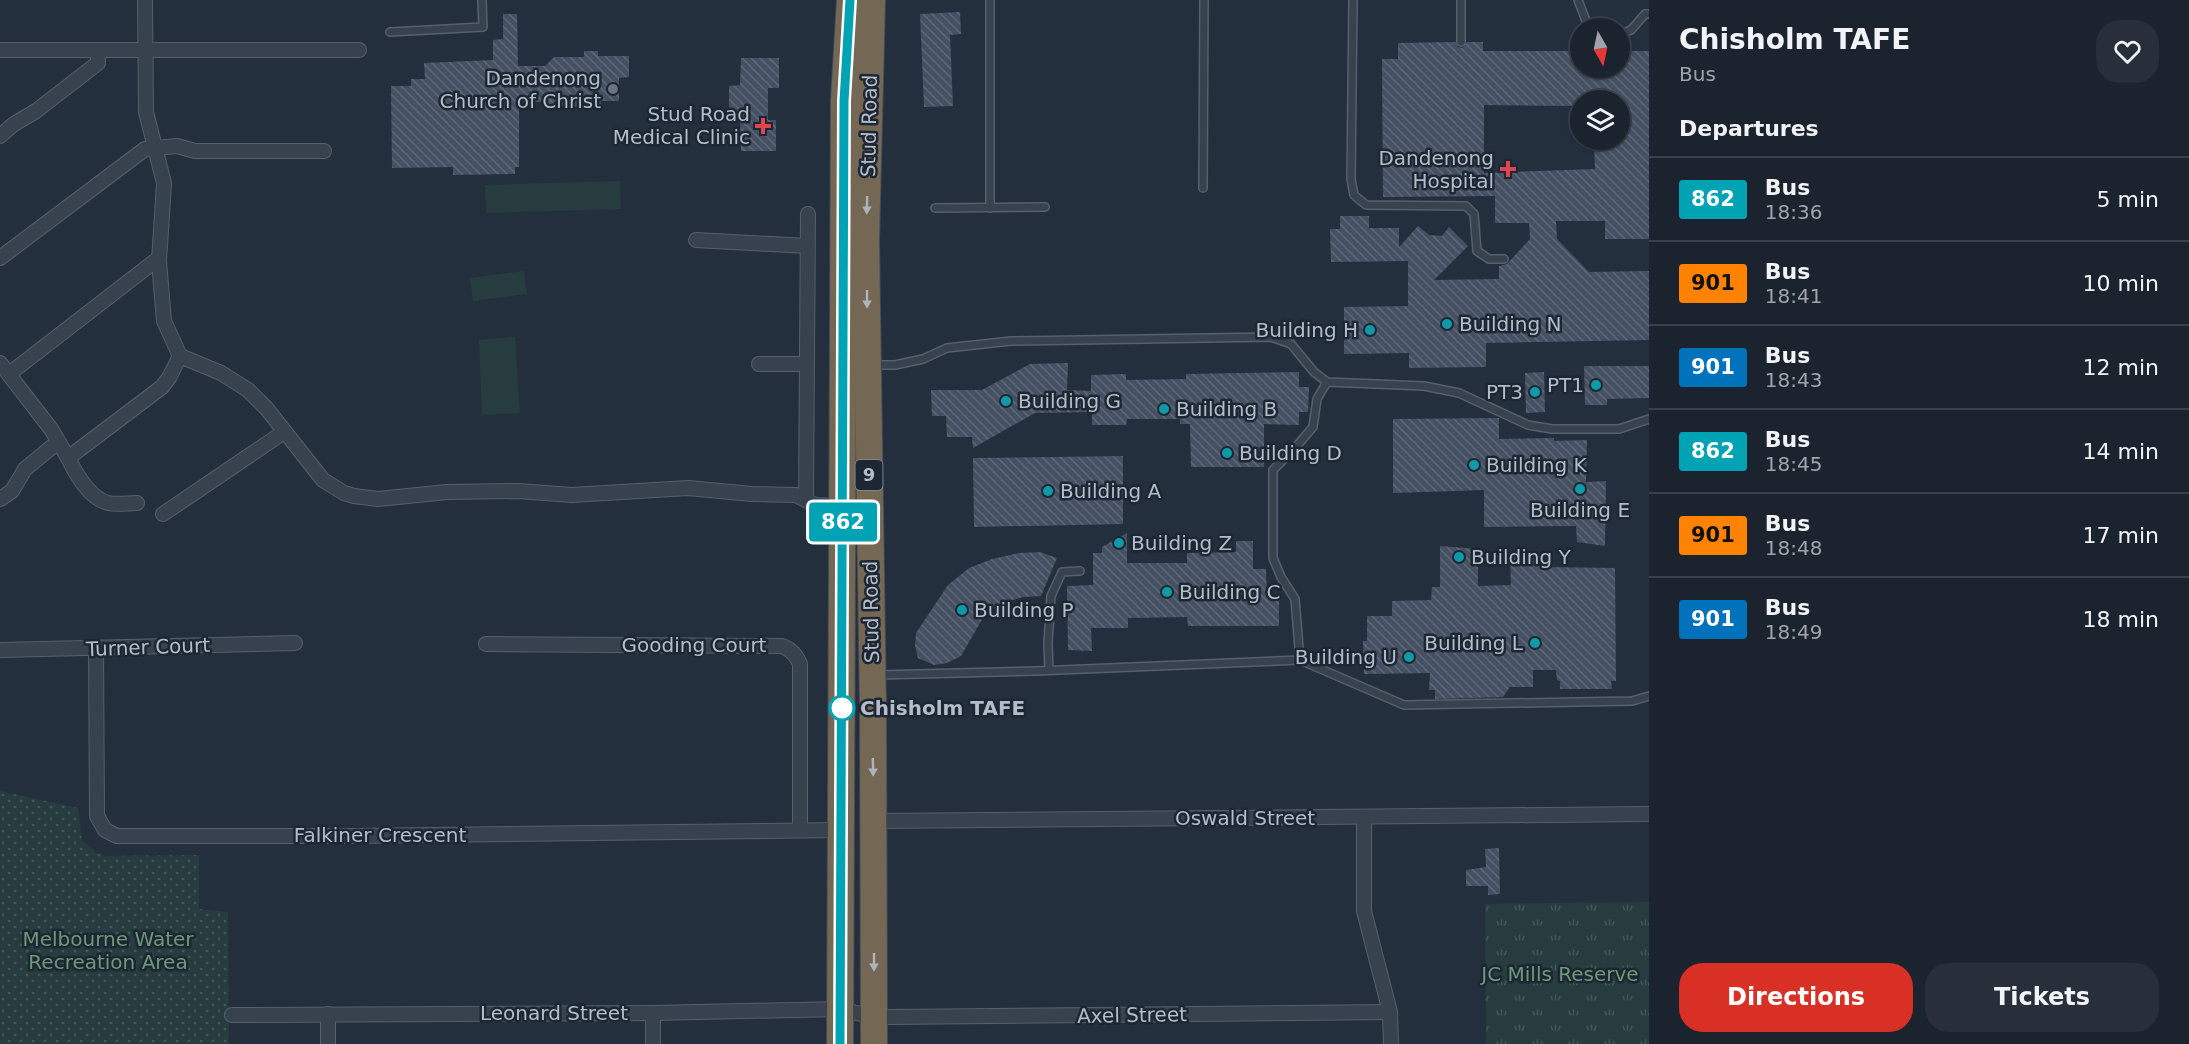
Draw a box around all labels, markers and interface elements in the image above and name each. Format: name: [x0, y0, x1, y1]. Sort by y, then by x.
north arrow: [1570, 18, 1630, 78]
map controls: [1570, 18, 1630, 150]
button: heart: [2096, 20, 2159, 83]
text: Chisholm TAFE: [1679, 23, 1910, 56]
text: Bus: [1679, 62, 1716, 86]
place label: Dandenong Church of Christ: [440, 66, 601, 113]
street label: Stud Road: [856, 75, 882, 177]
marker: Dandenong Church of Christ: [606, 82, 620, 96]
button: layers: [1570, 90, 1630, 150]
place label: Stud Road Medical Clinic: [613, 102, 750, 149]
text: Departures: [1679, 116, 1819, 141]
marker: Stud Road Medical Clinic: [754, 117, 772, 135]
place label: Dandenong Hospital: [1378, 146, 1494, 193]
marker: Dandenong Hospital: [1499, 160, 1517, 178]
text: Bus: [1765, 175, 1810, 200]
text: 862: [1691, 187, 1735, 211]
text: 5 min: [2097, 187, 2159, 212]
one-way arrow: [862, 196, 872, 215]
text: 18:36: [1765, 200, 1822, 224]
text: Bus: [1765, 259, 1810, 284]
text: 901: [1691, 271, 1735, 295]
text: 10 min: [2083, 271, 2159, 296]
text: 18:41: [1765, 284, 1822, 308]
one-way arrow: [862, 290, 872, 309]
place label: Building N: [1459, 312, 1561, 336]
marker: Building N: [1440, 317, 1454, 331]
place label: Building H: [1255, 318, 1358, 342]
marker: Building H: [1363, 323, 1377, 337]
text: Bus: [1765, 343, 1810, 368]
text: 901: [1691, 355, 1735, 379]
text: 12 min: [2083, 355, 2159, 380]
text: 18:43: [1765, 368, 1822, 392]
place label: PT1: [1547, 373, 1584, 397]
marker: PT1: [1589, 378, 1603, 392]
place label: PT3: [1486, 380, 1523, 404]
marker: PT3: [1528, 385, 1542, 399]
place label: Building G: [1018, 389, 1121, 413]
marker: Building G: [999, 394, 1013, 408]
place label: Building B: [1176, 397, 1277, 421]
marker: Building B: [1157, 402, 1171, 416]
text: Bus: [1765, 427, 1810, 452]
text: 862: [1691, 439, 1735, 463]
text: 14 min: [2083, 439, 2159, 464]
place label: Building D: [1239, 441, 1342, 465]
marker: Building D: [1220, 446, 1234, 460]
text: 18:45: [1765, 452, 1822, 476]
place label: Building K: [1486, 453, 1587, 477]
marker: Building K: [1467, 458, 1481, 472]
road number: 9: [856, 460, 882, 490]
place label: Building A: [1060, 479, 1161, 503]
marker: Building E: [1573, 482, 1587, 496]
marker: Building A: [1041, 484, 1055, 498]
place label: Building E: [1530, 498, 1630, 522]
line badge: 862: [808, 502, 878, 542]
text: 862: [821, 510, 865, 534]
text: Bus: [1765, 511, 1810, 536]
text: 901: [1691, 523, 1735, 547]
text: 17 min: [2083, 523, 2159, 548]
place label: Building Z: [1131, 531, 1232, 555]
marker: Building Z: [1112, 536, 1126, 550]
text: 18:48: [1765, 536, 1822, 560]
place label: Building Y: [1471, 545, 1571, 569]
marker: Building Y: [1452, 550, 1466, 564]
street label: Stud Road: [858, 561, 884, 663]
place label: Building C: [1179, 580, 1280, 604]
marker: Building C: [1160, 585, 1174, 599]
text: Bus: [1765, 595, 1810, 620]
place label: Building P: [974, 598, 1074, 622]
marker: Building P: [955, 603, 969, 617]
text: 901: [1691, 607, 1735, 631]
text: 18 min: [2083, 607, 2159, 632]
text: 18:49: [1765, 620, 1822, 644]
place label: Building L: [1424, 631, 1524, 655]
street label: Turner Court: [85, 633, 211, 661]
street label: Gooding Court: [622, 633, 767, 657]
marker: Building L: [1528, 636, 1542, 650]
place label: Building U: [1295, 645, 1397, 669]
marker: Building U: [1402, 650, 1416, 664]
marker: Chisholm TAFE: [829, 695, 855, 721]
place label: Chisholm TAFE: [860, 696, 1025, 720]
one-way arrow: [868, 757, 878, 776]
street label: Oswald Street: [1175, 806, 1315, 830]
street label: Falkiner Crescent: [294, 823, 466, 847]
park label: Melbourne Water Recreation Area: [22, 927, 194, 974]
one-way arrow: [869, 952, 879, 971]
park label: JC Mills Reserve: [1479, 962, 1639, 986]
button: Directions: [1679, 963, 1913, 1032]
button: Tickets: [1925, 963, 2159, 1032]
street label: Leonard Street: [480, 1001, 628, 1025]
street label: Axel Street: [1077, 1002, 1187, 1028]

